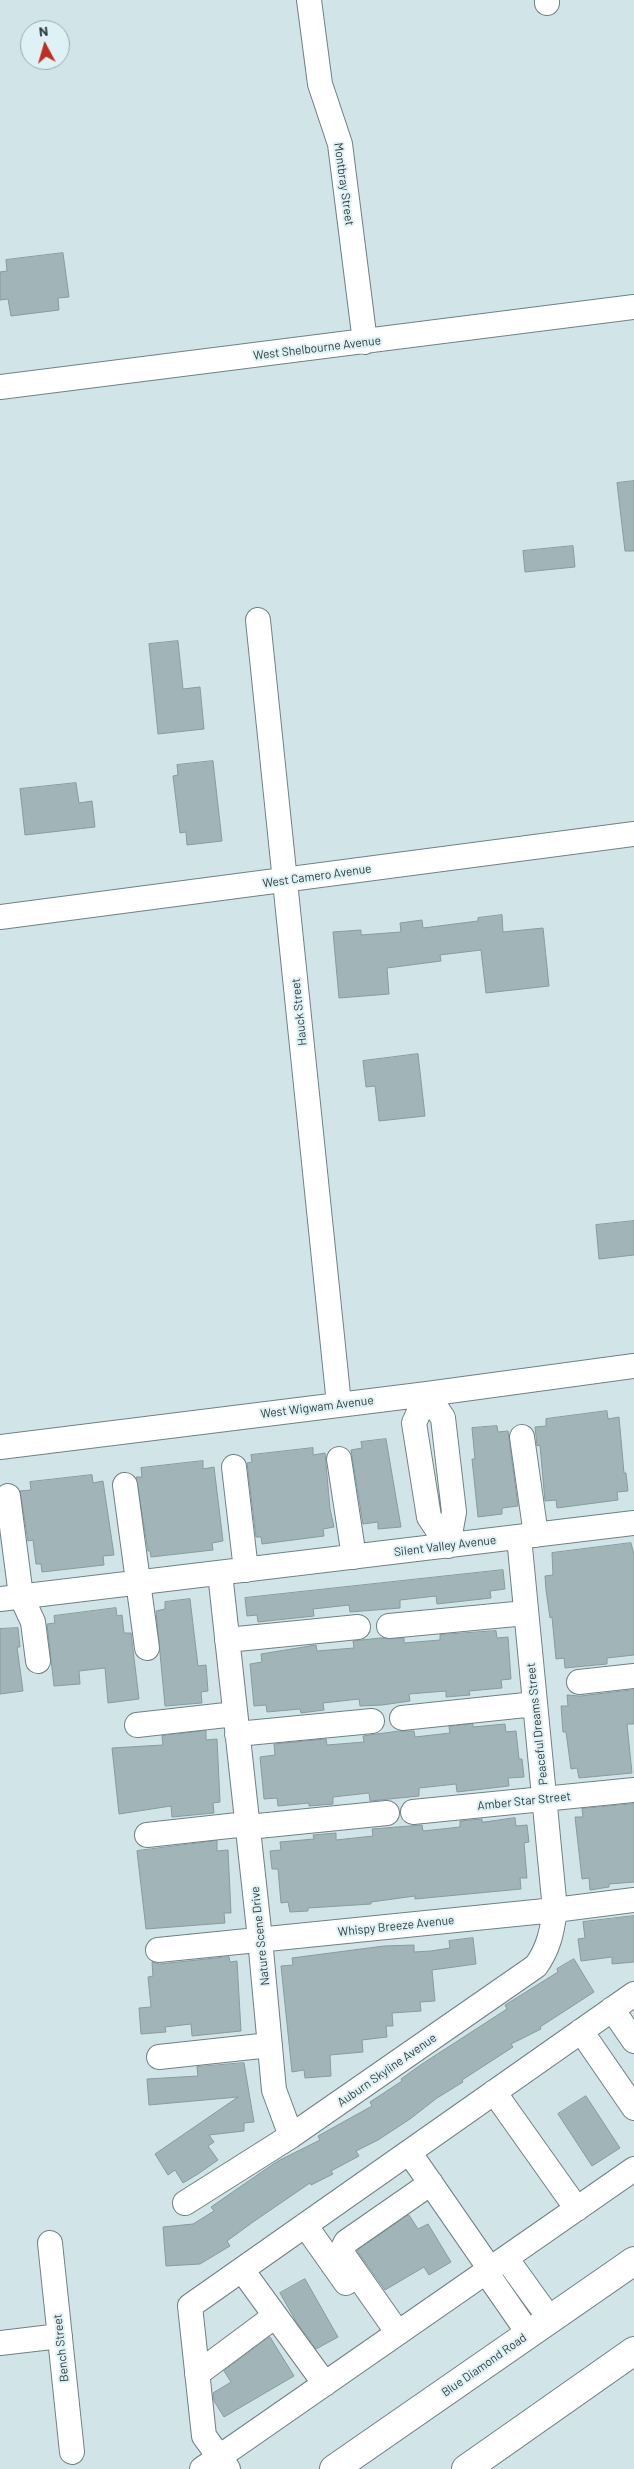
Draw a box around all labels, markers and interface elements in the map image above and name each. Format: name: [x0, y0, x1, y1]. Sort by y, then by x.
north arrow: [20, 20, 70, 70]
text: N: [38, 22, 49, 40]
street label: Montbray Street: [331, 142, 357, 226]
street label: West Shelbourne Avenue: [252, 333, 382, 363]
street label: West Camero Avenue: [262, 861, 372, 891]
street label: Hauck Street: [288, 978, 310, 1046]
street label: West Wigwam Avenue: [260, 1393, 374, 1421]
street label: Silent Valley Avenue: [393, 1533, 497, 1559]
street label: Peaceful Dreams Street: [523, 1662, 551, 1786]
street label: Amber Star Street: [477, 1789, 571, 1813]
street label: Nature Scene Drive: [248, 1886, 272, 1986]
street label: Whispy Breeze Avenue: [337, 1913, 455, 1939]
street label: Auburn Skyline Avenue: [335, 2030, 439, 2110]
street label: Bench Street: [50, 2313, 72, 2383]
street label: Blue Diamond Road: [439, 2330, 529, 2400]

